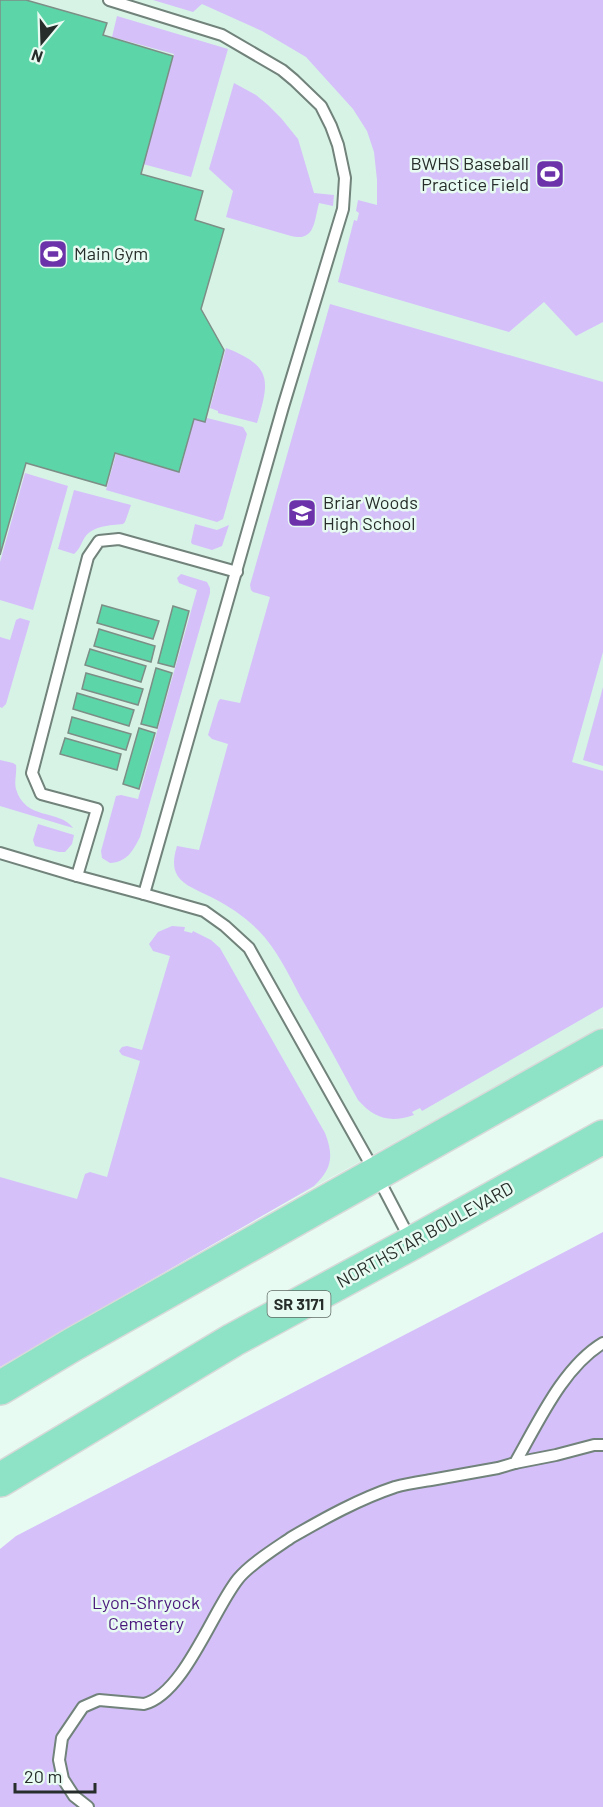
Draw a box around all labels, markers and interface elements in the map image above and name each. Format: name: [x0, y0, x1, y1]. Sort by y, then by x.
north arrow: [12, 12, 72, 72]
text: N: [29, 46, 45, 67]
place label: BWHS Baseball Practice Field: [410, 152, 529, 195]
sports icon: BWHS Baseball Practice Field: [534, 158, 566, 190]
sports icon: Main Gym: [37, 238, 69, 270]
place label: Main Gym: [74, 242, 148, 264]
place label: Briar Woods High School: [323, 491, 418, 534]
school or university icon: Briar Woods High School: [286, 497, 318, 529]
street label: NORTHSTAR BOULEVARD: [332, 1176, 517, 1292]
road number: SR 3171: [268, 1291, 330, 1317]
park label: Lyon-Shryock Cemetery: [92, 1591, 200, 1634]
scale bar: [15, 1756, 94, 1794]
text: 20 m: [24, 1765, 62, 1787]

